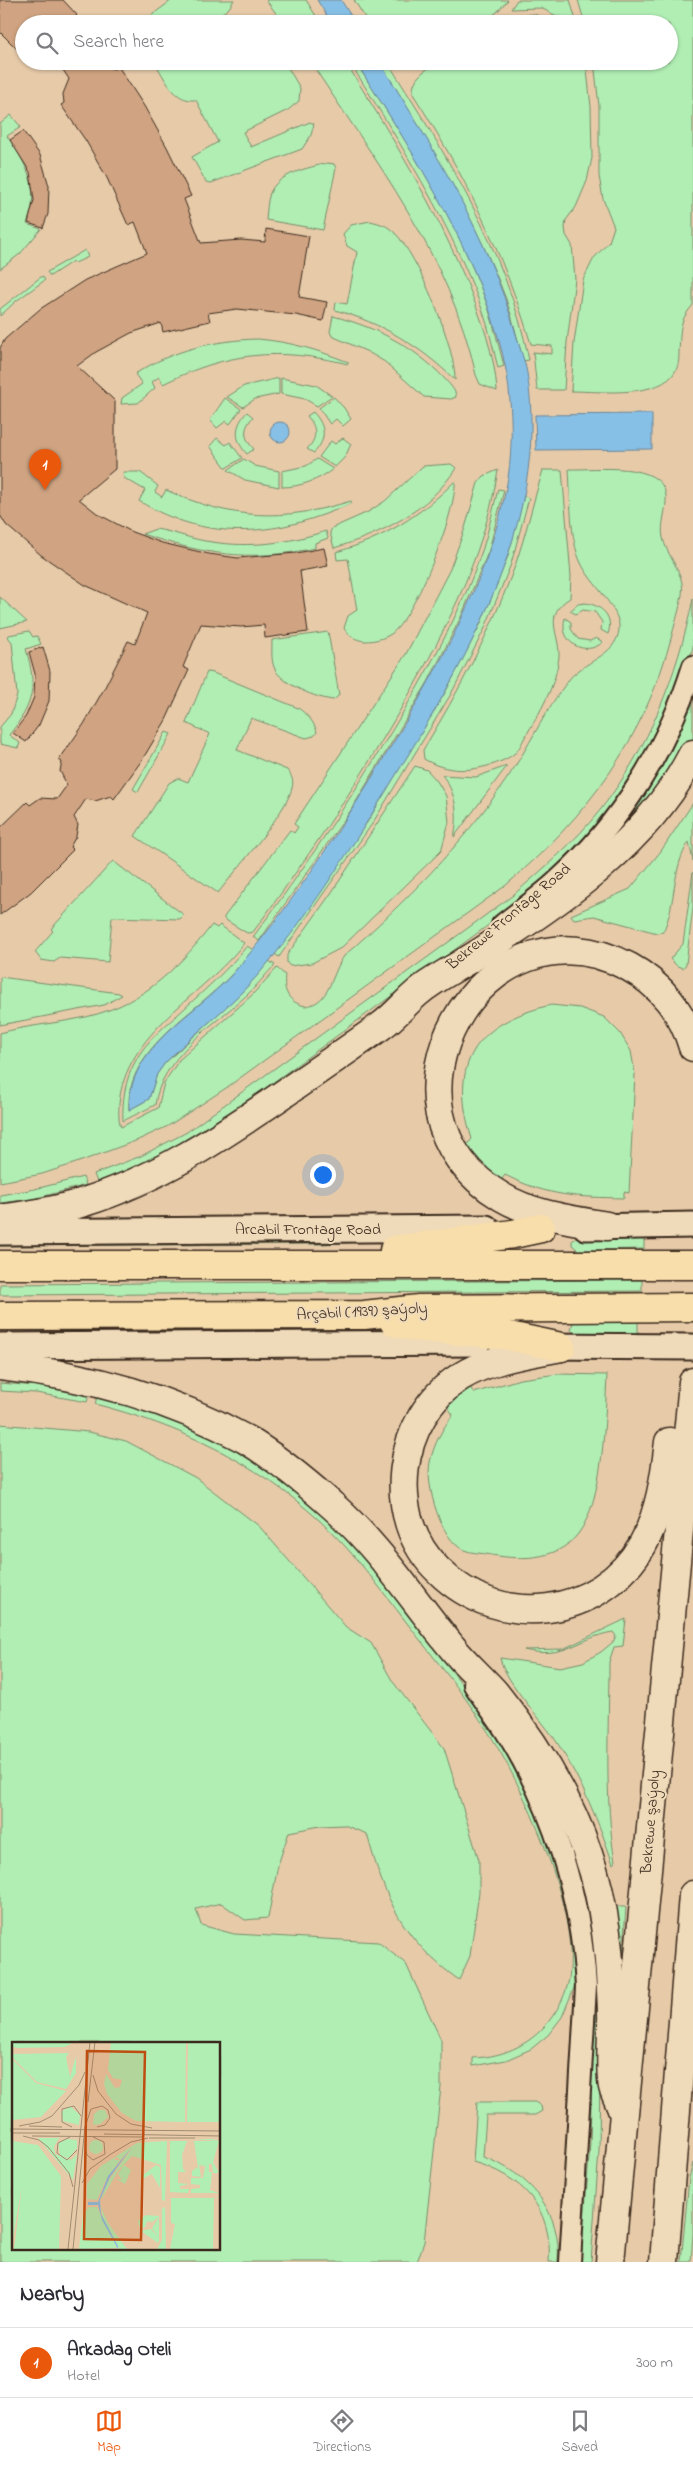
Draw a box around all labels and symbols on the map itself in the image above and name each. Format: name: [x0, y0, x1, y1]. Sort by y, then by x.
pin: 1: [29, 449, 61, 490]
street label: Bekrewe Frontage Road: [441, 858, 577, 977]
your location: [310, 1162, 336, 1188]
street label: Arcabil Frontage Road: [235, 1218, 381, 1242]
street label: Arçabil (1939) şaýoly: [296, 1297, 428, 1327]
street label: Bekrewe şaýoly: [634, 1769, 668, 1876]
inset map: [12, 2042, 220, 2250]

